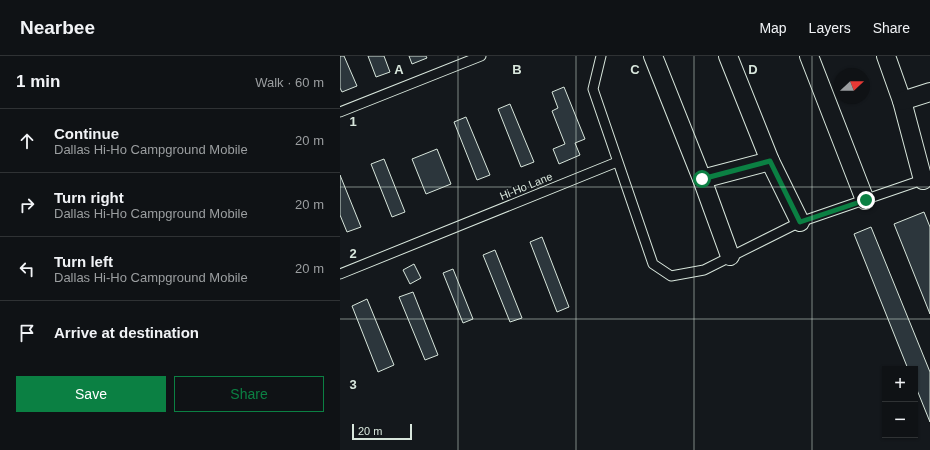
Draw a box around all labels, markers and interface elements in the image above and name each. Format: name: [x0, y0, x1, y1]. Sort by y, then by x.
text: Nearbee: [20, 17, 95, 38]
text: Map: [759, 20, 787, 36]
text: Layers: [809, 20, 851, 36]
text: Share: [873, 20, 910, 36]
text: A: [394, 62, 404, 77]
text: B: [512, 62, 522, 77]
text: C: [630, 62, 640, 77]
text: D: [748, 62, 758, 77]
north arrow: [834, 68, 870, 104]
text: 1 min: [16, 72, 60, 91]
text: Walk · 60 m: [255, 75, 324, 90]
text: 1: [349, 114, 357, 129]
text: Continue: [54, 125, 119, 142]
icon: ahead: [16, 130, 38, 152]
text: 20 m: [295, 133, 324, 148]
text: Dallas Hi-Ho Campground Mobile: [54, 142, 248, 157]
street label: Hi-Ho Lane: [498, 170, 554, 202]
route start: [693, 170, 711, 188]
text: Turn right: [54, 189, 124, 206]
route end: [857, 191, 875, 209]
icon: right: [16, 194, 38, 216]
text: 20 m: [295, 197, 324, 212]
text: Dallas Hi-Ho Campground Mobile: [54, 206, 248, 221]
text: 2: [349, 246, 357, 261]
text: Turn left: [54, 253, 113, 270]
icon: left: [16, 258, 38, 280]
text: 20 m: [295, 261, 324, 276]
text: Dallas Hi-Ho Campground Mobile: [54, 270, 248, 285]
icon: arrive: [16, 322, 38, 344]
text: Arrive at destination: [54, 324, 199, 341]
map controls: [882, 366, 918, 438]
button: +: [882, 366, 918, 402]
button: Save: [16, 376, 166, 412]
button: Share: [174, 376, 324, 412]
text: 3: [349, 377, 357, 392]
button: −: [882, 402, 918, 438]
scale bar: [352, 422, 412, 441]
text: 20 m: [358, 425, 382, 437]

